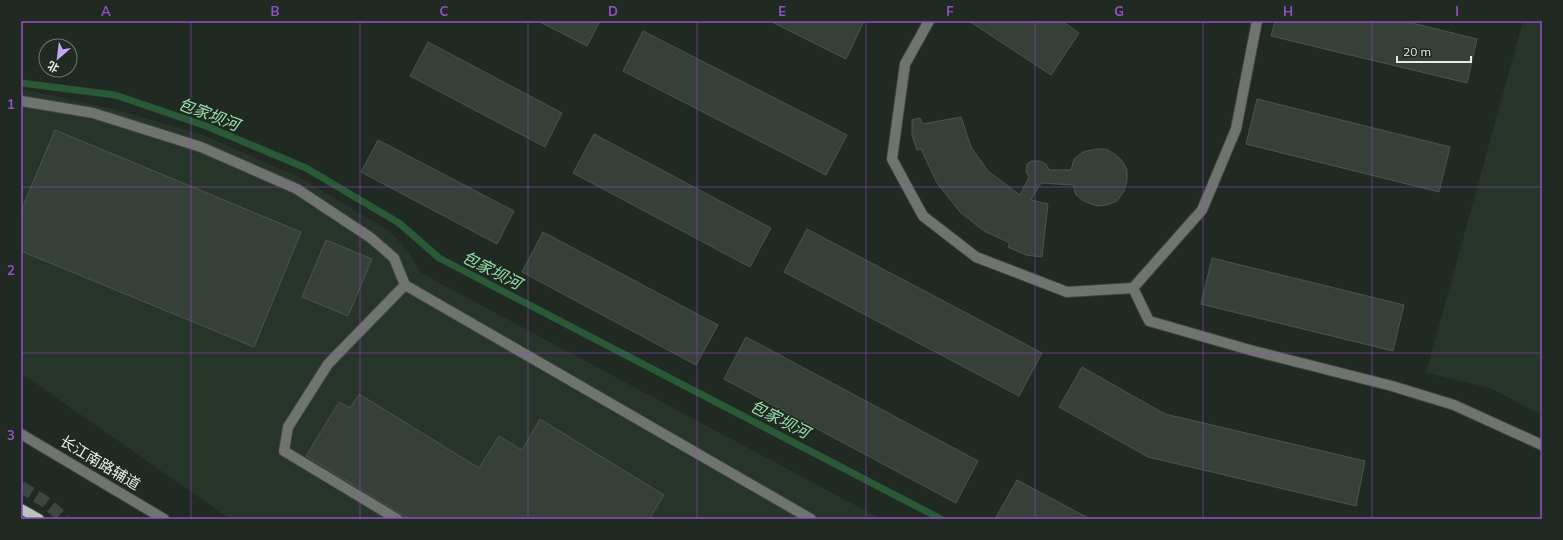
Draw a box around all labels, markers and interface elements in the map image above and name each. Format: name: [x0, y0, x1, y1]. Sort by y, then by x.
text: A: [101, 3, 111, 19]
text: B: [271, 3, 280, 19]
text: C: [440, 3, 449, 19]
text: D: [608, 3, 618, 19]
text: E: [778, 3, 786, 19]
text: F: [946, 3, 954, 19]
text: G: [1114, 3, 1124, 19]
text: H: [1283, 3, 1293, 19]
text: I: [1455, 3, 1459, 19]
north arrow: [38, 38, 78, 78]
scale bar: [1397, 38, 1471, 64]
text: 20 m: [1403, 44, 1431, 59]
text: 北: [45, 58, 61, 76]
water label: 包家坝河: [176, 93, 245, 136]
text: 1: [7, 96, 15, 112]
water label: 包家坝河: [459, 247, 528, 295]
text: 2: [7, 262, 15, 278]
water label: 包家坝河: [747, 396, 816, 444]
text: 3: [7, 427, 15, 443]
street label: 长江南路辅道: [57, 431, 144, 494]

